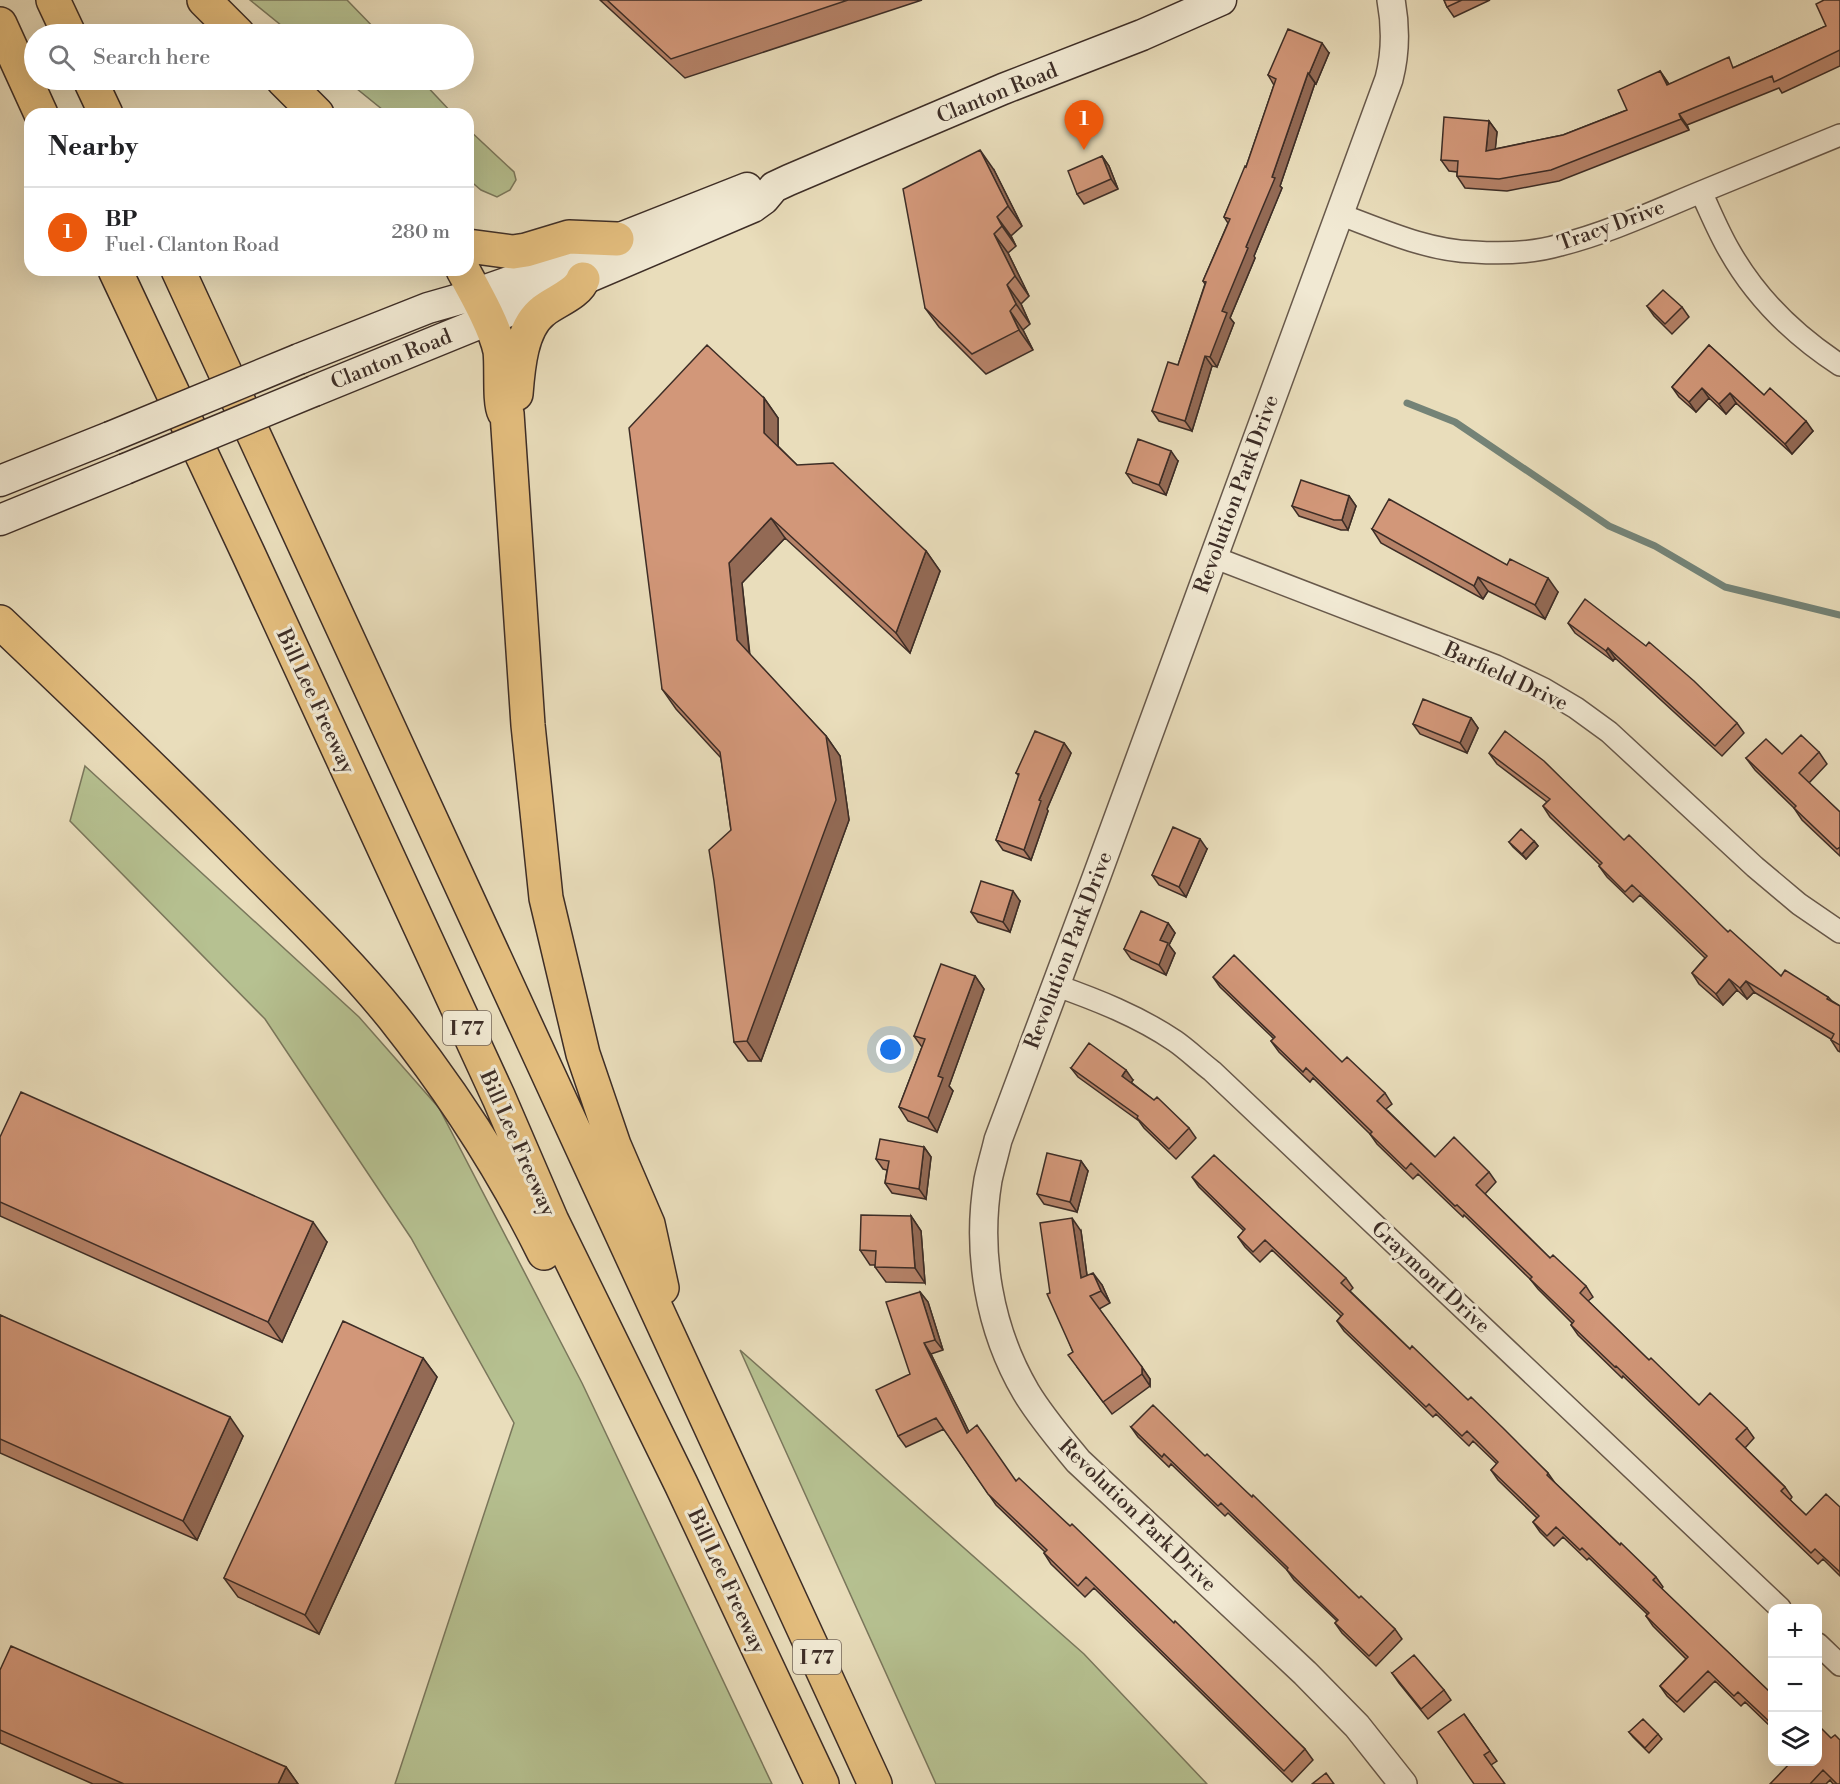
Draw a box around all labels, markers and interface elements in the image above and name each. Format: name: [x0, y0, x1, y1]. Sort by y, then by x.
search box: [24, 24, 474, 90]
icon: search: [45, 41, 78, 74]
text: Search here: [93, 44, 210, 71]
street label: Clanton Road: [933, 58, 1062, 130]
pin: 1: [1064, 100, 1104, 150]
text: Nearby: [48, 131, 138, 163]
street label: Tracy Drive: [1554, 195, 1668, 257]
text: BP: [105, 206, 137, 233]
text: 1: [63, 220, 72, 245]
text: 280 m: [391, 220, 450, 245]
text: Fuel · Clanton Road: [105, 233, 279, 258]
street label: Clanton Road: [327, 324, 456, 396]
street label: Revolution Park Drive: [1189, 392, 1285, 597]
street label: Bill Lee Freeway: [270, 624, 360, 779]
street label: Barfield Drive: [1438, 636, 1572, 717]
street label: Revolution Park Drive: [1019, 848, 1119, 1053]
road number: I 77: [443, 1011, 491, 1045]
your location: [876, 1035, 905, 1064]
street label: Bill Lee Freeway: [473, 1066, 561, 1221]
street label: Graymont Drive: [1365, 1216, 1495, 1339]
street label: Revolution Park Drive: [1053, 1434, 1222, 1598]
street label: Bill Lee Freeway: [681, 1504, 771, 1659]
map controls: [1768, 1604, 1822, 1766]
button: +: [1768, 1604, 1822, 1658]
road number: I 77: [793, 1640, 841, 1674]
button: −: [1768, 1658, 1822, 1712]
button: layers: [1768, 1712, 1822, 1766]

